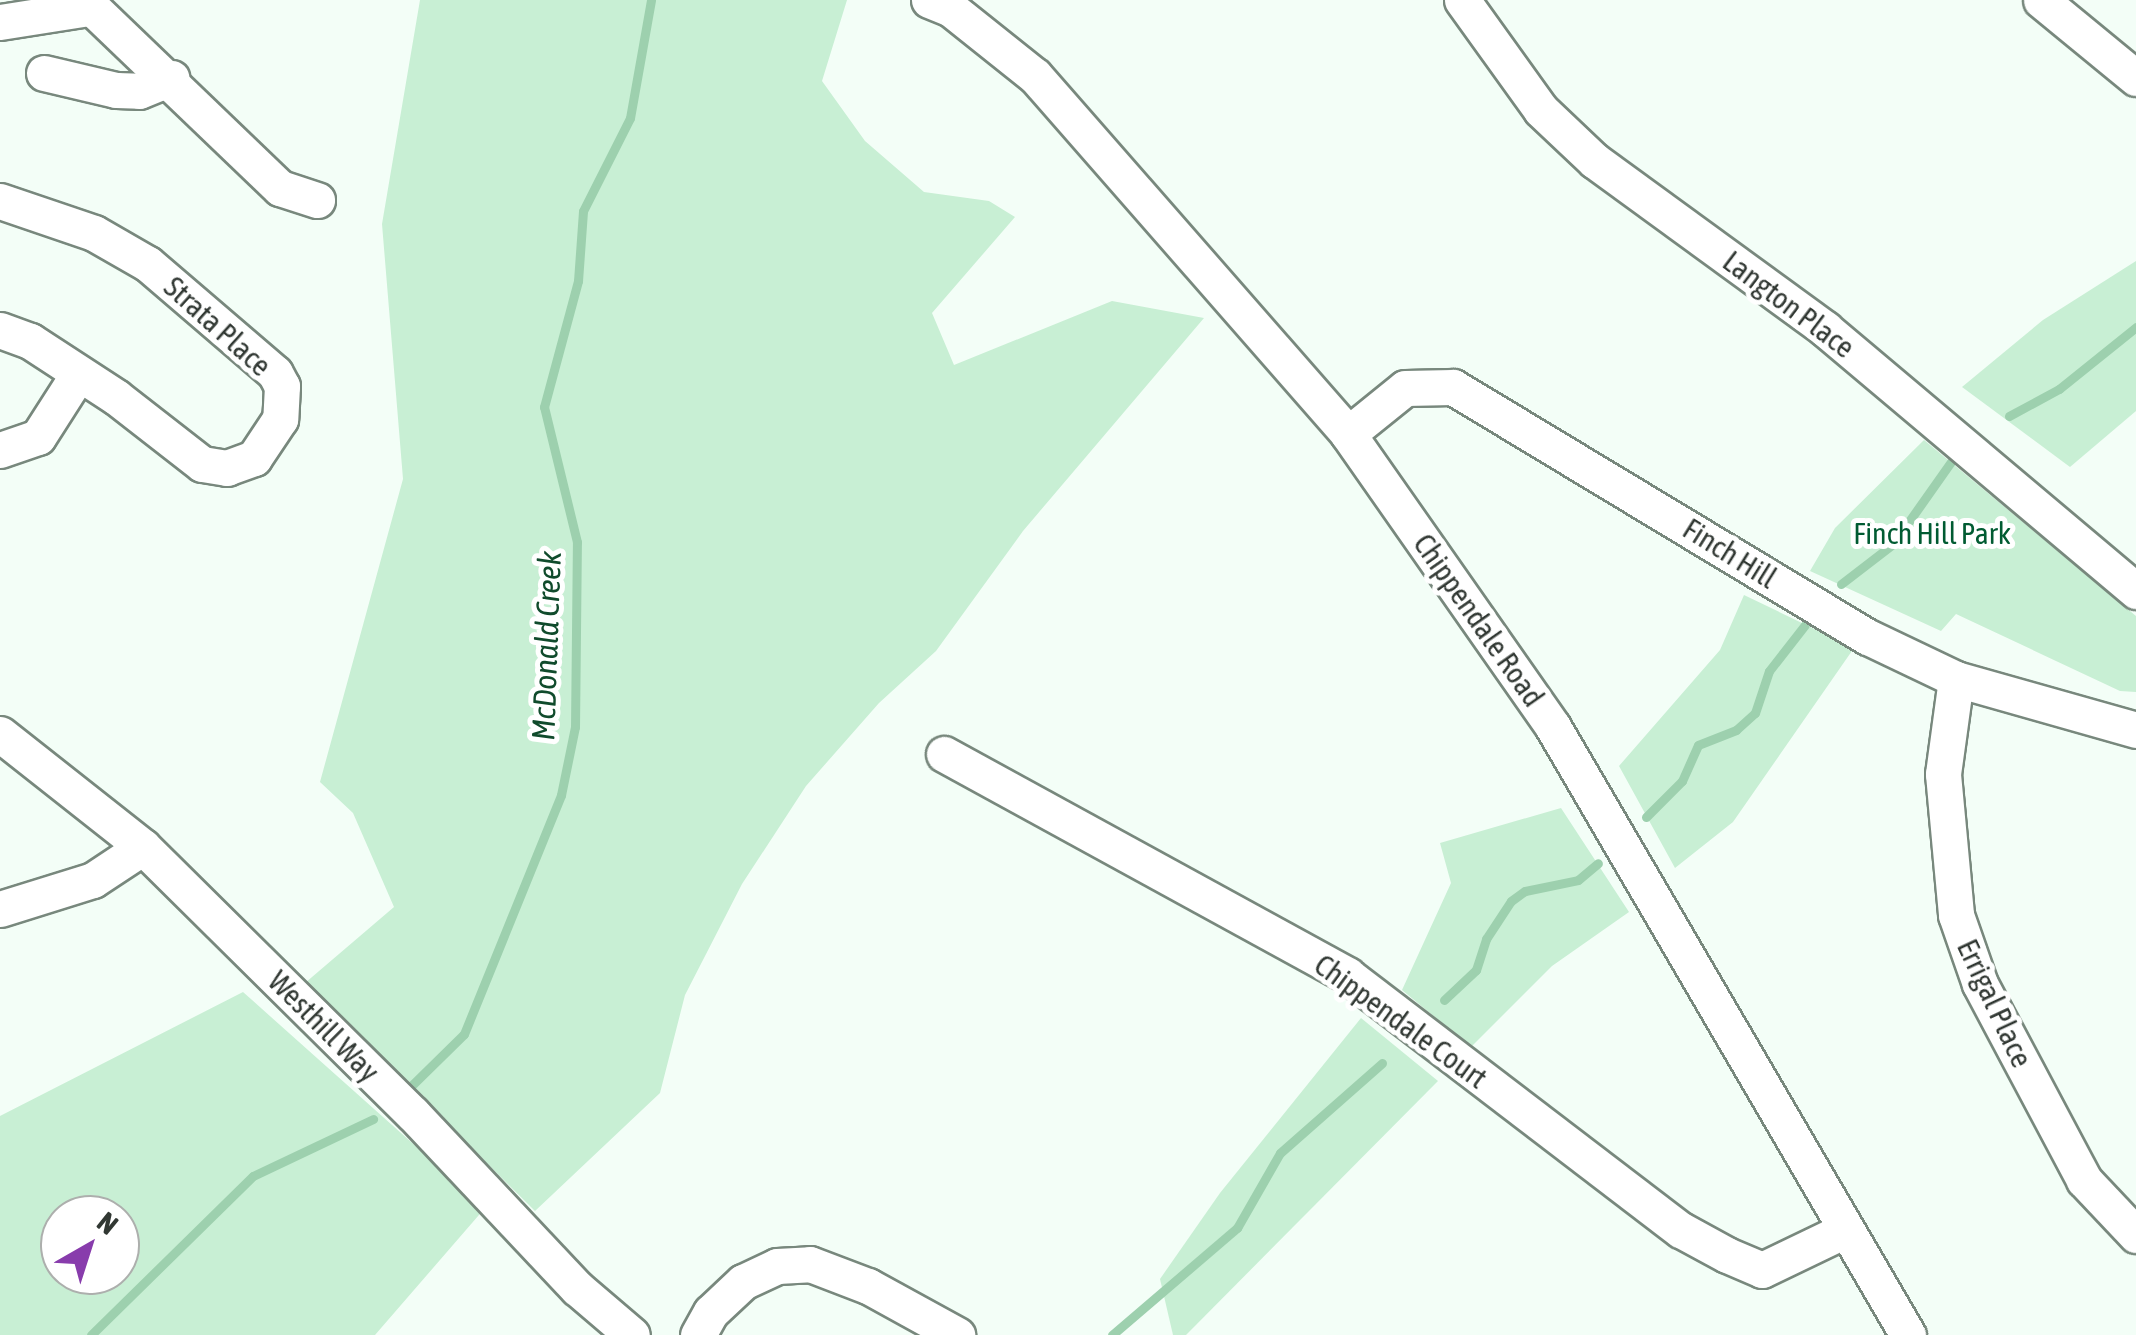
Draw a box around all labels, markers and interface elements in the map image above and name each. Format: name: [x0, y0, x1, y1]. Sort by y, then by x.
street label: Langton Place: [1716, 243, 1862, 365]
street label: Strata Place: [157, 269, 279, 383]
street label: Finch Hill: [1677, 510, 1783, 596]
park label: Finch Hill Park: [1853, 515, 2011, 551]
street label: Chippendale Road: [1406, 527, 1552, 713]
water label: McDonald Creek: [525, 551, 569, 741]
street label: Errigal Place: [1950, 933, 2040, 1073]
street label: Chippendale Court: [1308, 946, 1494, 1096]
street label: Westhill Way: [261, 963, 387, 1089]
north arrow: [40, 1195, 140, 1295]
text: N: [91, 1206, 124, 1241]

